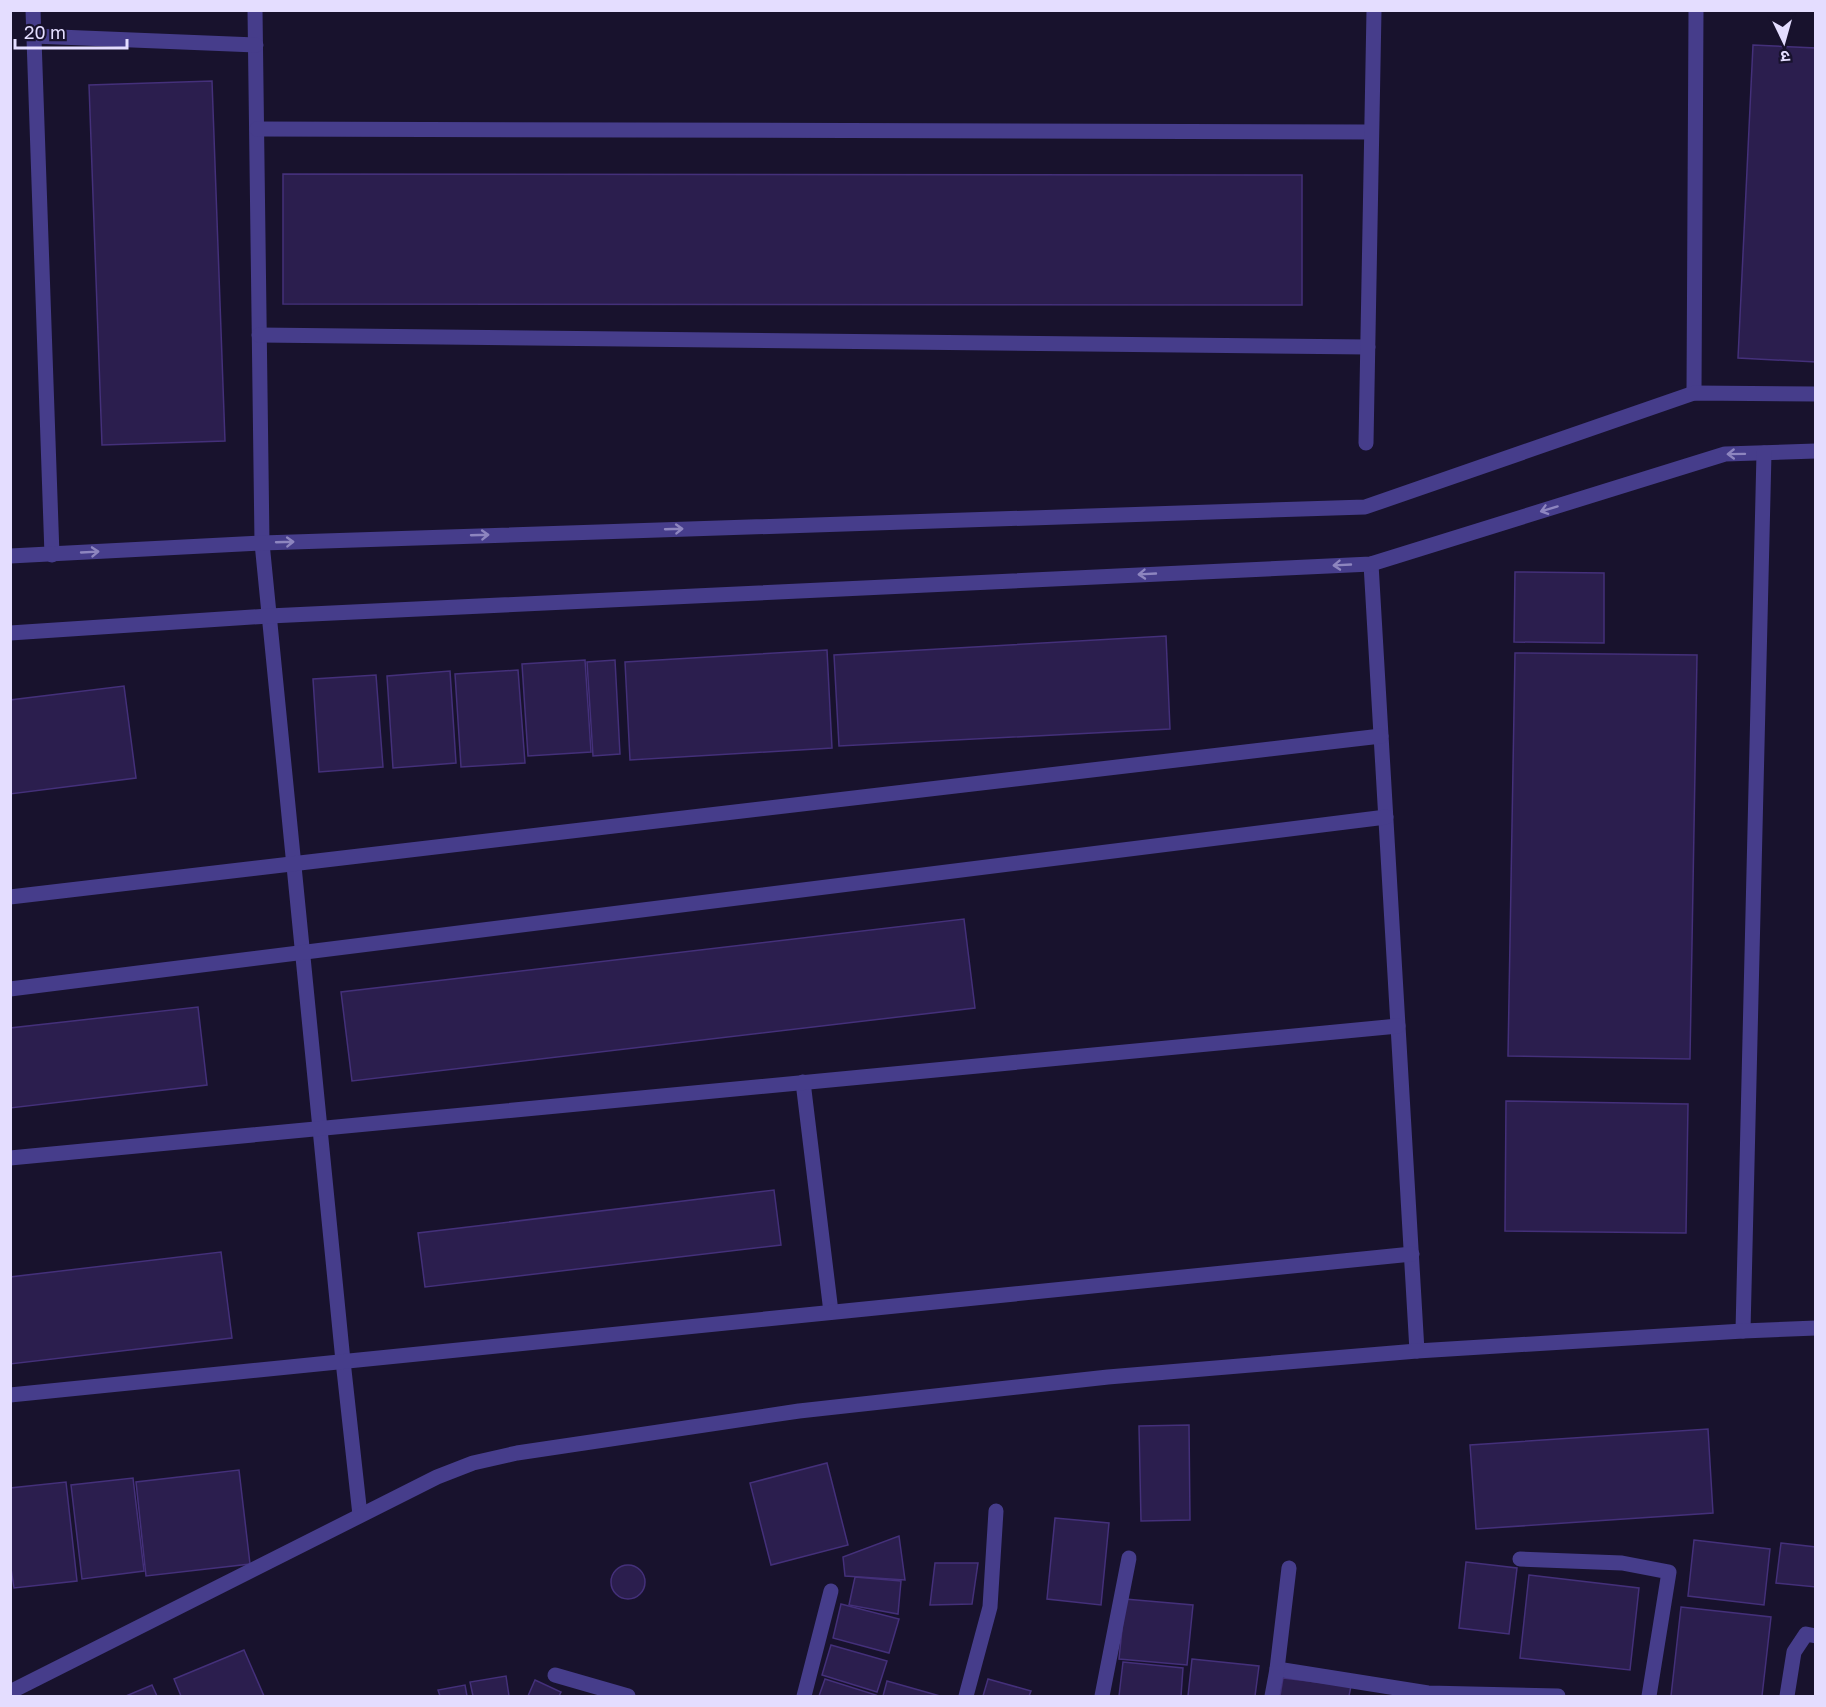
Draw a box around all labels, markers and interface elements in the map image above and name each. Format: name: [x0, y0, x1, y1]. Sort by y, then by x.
scale bar: [15, 12, 128, 50]
north arrow: [1754, 12, 1814, 72]
text: 20 m: [24, 21, 66, 43]
text: उ: [1779, 47, 1791, 67]
one-way arrow: [1727, 448, 1747, 459]
one-way arrow: [1540, 504, 1559, 515]
one-way arrow: [664, 523, 684, 535]
one-way arrow: [469, 530, 489, 541]
one-way arrow: [274, 536, 294, 547]
one-way arrow: [79, 547, 99, 558]
one-way arrow: [1332, 560, 1352, 571]
one-way arrow: [1137, 569, 1157, 580]

